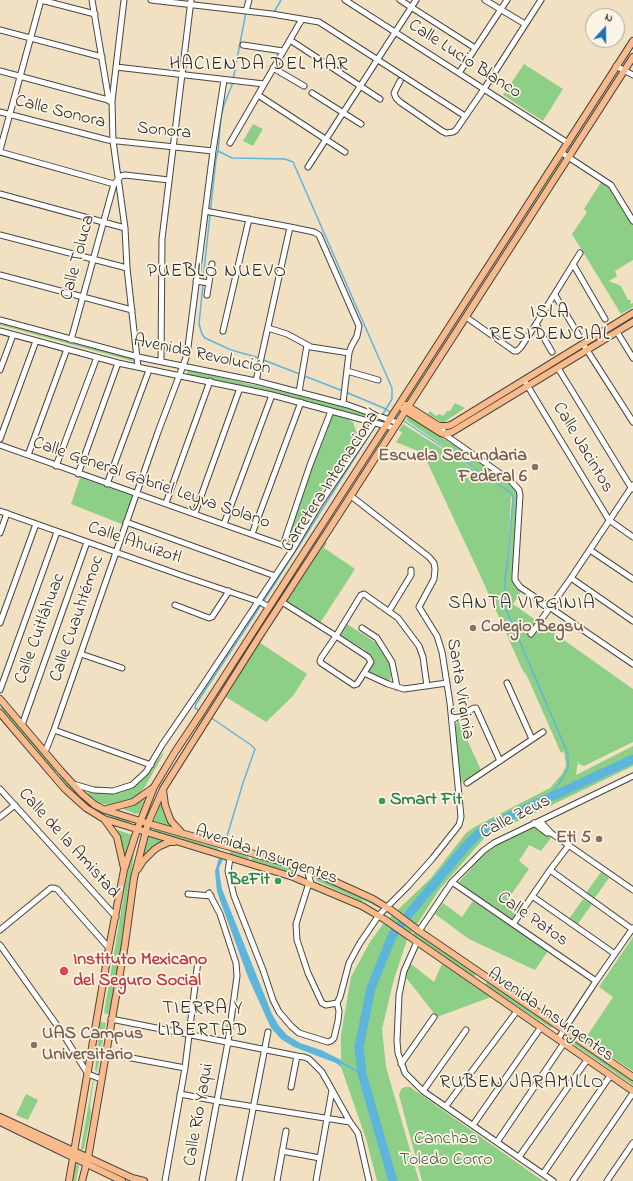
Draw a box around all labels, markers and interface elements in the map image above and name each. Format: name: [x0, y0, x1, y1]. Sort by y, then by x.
north arrow: [585, 8, 625, 48]
text: N: [603, 9, 615, 27]
street label: Calle Lucio Blanco: [404, 15, 524, 105]
district label: HACIENDA DEL MAR: [169, 55, 349, 77]
street label: Calle Sonora: [12, 91, 108, 135]
street label: Sonora: [136, 118, 192, 146]
street label: Calle Toluca: [57, 213, 101, 303]
district label: PUEBLO NUEVO: [147, 262, 287, 284]
district label: ISLA RESIDENCIAL: [489, 303, 611, 347]
street label: Avenida Revolución: [131, 331, 273, 381]
street label: Calle Jacintos: [547, 399, 617, 497]
street label: Carretera Internacional: [278, 405, 386, 557]
street label: Calle General Gabriel Leyva Solano: [30, 433, 272, 535]
place label: Escuela Secundaria Federal 6: [378, 446, 527, 488]
marker: Escuela Secundaria Federal 6: [530, 462, 540, 472]
street label: Calle Ahuízotl: [84, 518, 184, 570]
street label: Calle Cuauhtémoc: [46, 553, 110, 685]
street label: Calle Cuitláhuac: [11, 571, 71, 687]
district label: SANTA VIRGINIA: [448, 594, 596, 616]
place label: Colegio Begsu: [481, 617, 584, 639]
marker: Colegio Begsu: [468, 623, 478, 633]
street label: Santa Virginia: [440, 637, 478, 741]
street label: Calle de la Amistad: [13, 784, 123, 904]
place label: Smart Fit: [390, 790, 462, 812]
street label: Calle Zeus: [477, 791, 555, 845]
marker: Smart Fit: [377, 796, 387, 806]
street label: Avenida Insurgentes: [192, 821, 340, 891]
place label: Eti 5: [556, 828, 591, 850]
marker: Eti 5: [594, 834, 604, 844]
place label: BeFit: [229, 870, 270, 892]
marker: BeFit: [273, 876, 283, 886]
street label: Calle Patos: [492, 888, 572, 952]
place label: Instituto Mexicano del Seguro Social: [73, 950, 207, 992]
street label: Avenida Insurgentes: [483, 964, 617, 1068]
marker: Instituto Mexicano del Seguro Social: [58, 965, 70, 977]
district label: TIERRA Y LIBERTAD: [158, 999, 248, 1043]
place label: UAS Campus Universitario: [42, 1024, 143, 1066]
marker: UAS Campus Universitario: [29, 1040, 39, 1050]
street label: Calle Río Yaqui: [180, 1062, 220, 1168]
district label: RUBEN JARAMILLO: [439, 1073, 605, 1095]
park label: Canchas Toledo Corro: [399, 1129, 493, 1172]

